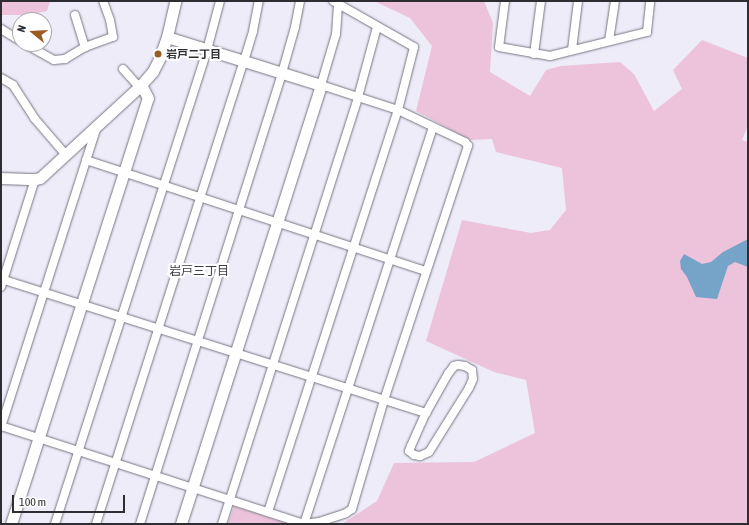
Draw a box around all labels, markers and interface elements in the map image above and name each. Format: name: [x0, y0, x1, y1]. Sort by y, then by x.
north arrow: [12, 12, 52, 52]
text: N: [15, 24, 28, 34]
place label: 岩戸二丁目: [166, 47, 221, 61]
marker: 岩戸二丁目: [153, 49, 163, 59]
district label: 岩戸三丁目: [169, 265, 229, 279]
scale bar: [14, 487, 127, 513]
text: 100 m: [19, 495, 46, 509]

